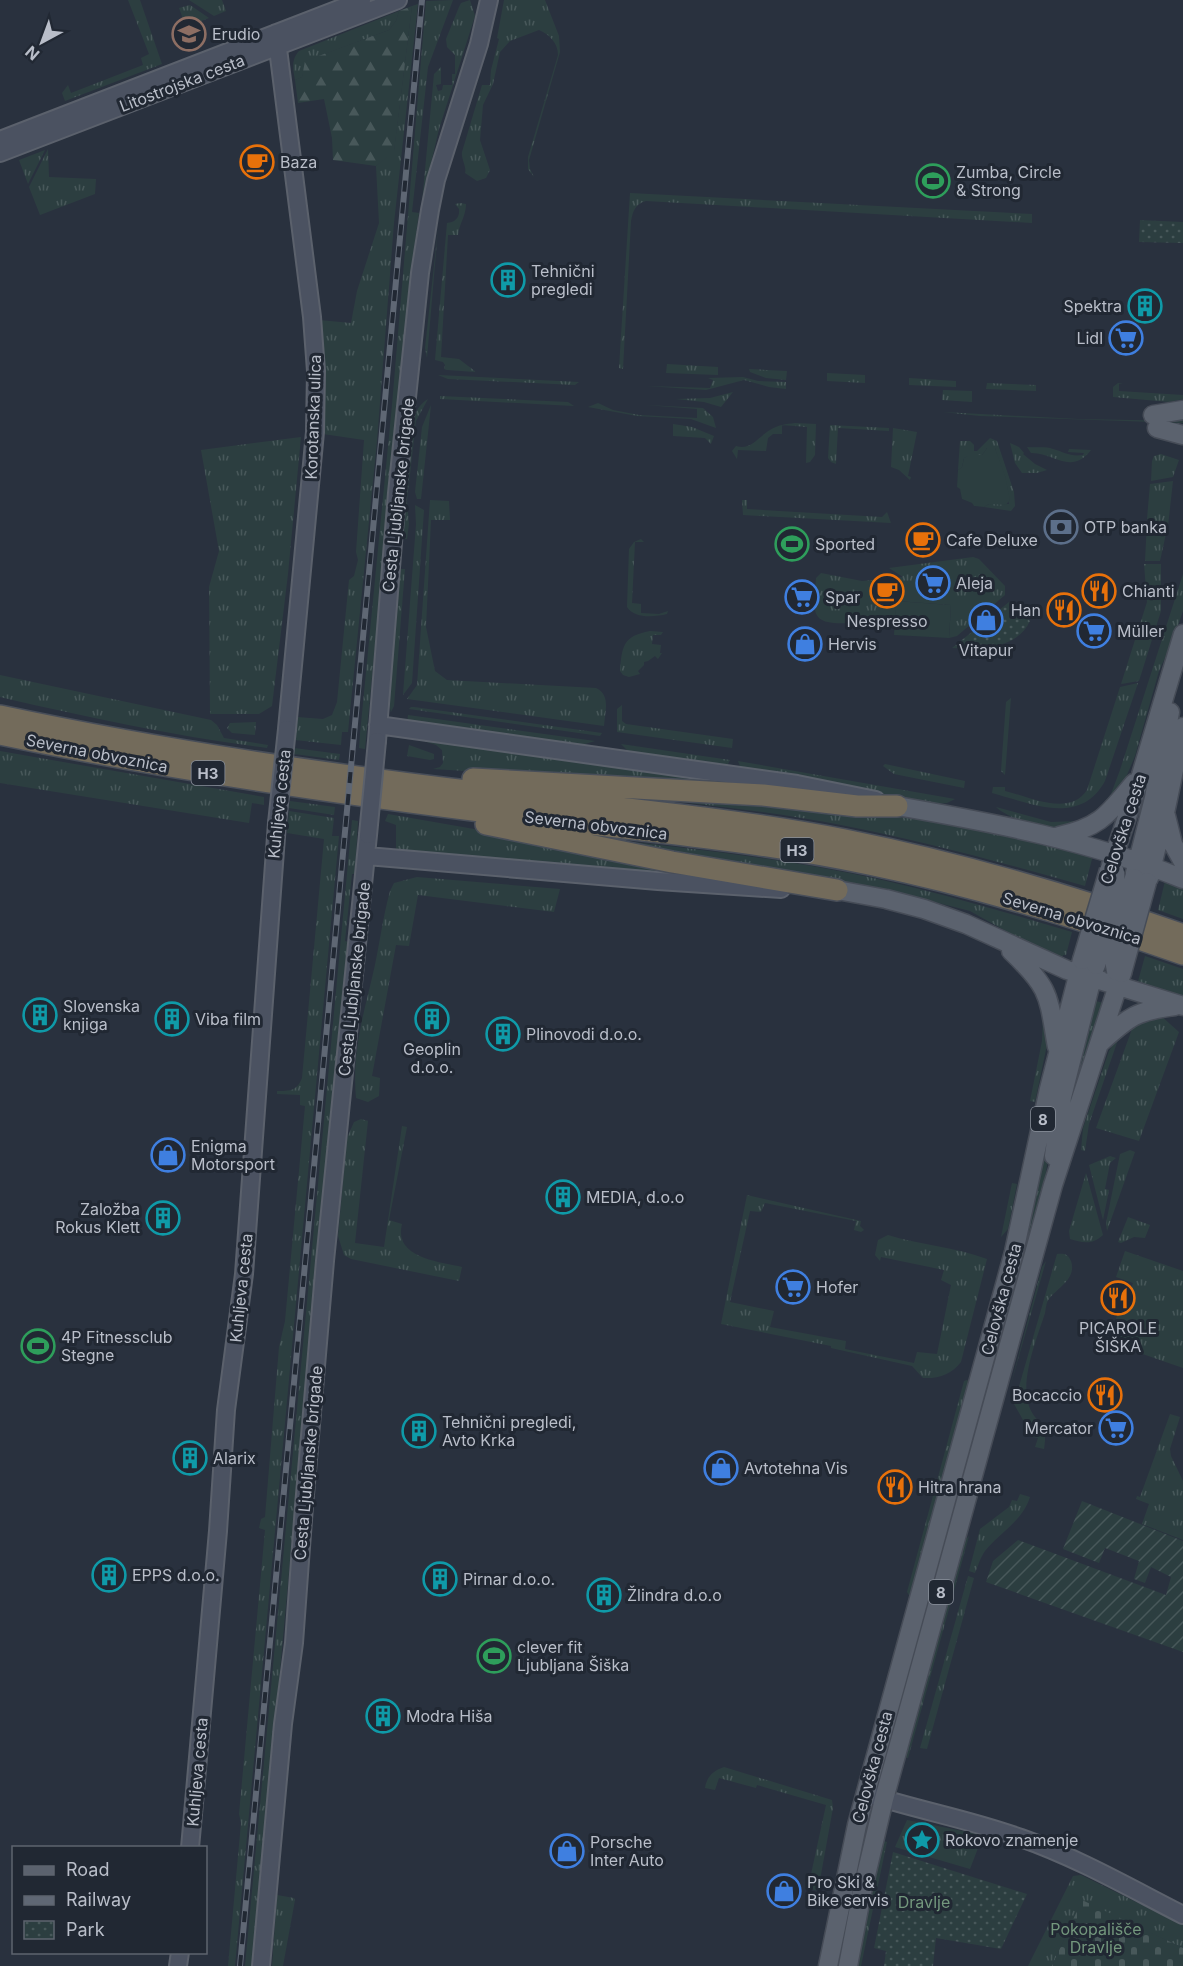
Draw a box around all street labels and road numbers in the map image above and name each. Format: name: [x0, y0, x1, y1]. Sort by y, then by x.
street label: Litostrojska cesta: [117, 50, 247, 116]
street label: Korotanska ulica: [301, 354, 325, 480]
street label: Cesta Ljubljanske brigade: [378, 397, 418, 593]
street label: Severna obvoznica: [24, 729, 170, 777]
street label: Kuhljeva cesta: [263, 748, 295, 860]
road number: H3: [192, 761, 224, 785]
street label: Celovška cesta: [1096, 771, 1150, 887]
street label: Severna obvoznica: [523, 806, 669, 844]
road number: H3: [780, 838, 814, 862]
street label: Cesta Ljubljanske brigade: [334, 881, 374, 1077]
street label: Severna obvoznica: [1000, 887, 1144, 949]
road number: 8: [1031, 1107, 1055, 1131]
street label: Kuhljeva cesta: [225, 1232, 257, 1344]
street label: Celovška cesta: [976, 1241, 1026, 1357]
street label: Cesta Ljubljanske brigade: [290, 1365, 326, 1561]
road number: 8: [929, 1580, 953, 1604]
street label: Celovška cesta: [847, 1709, 897, 1825]
street label: Kuhljeva cesta: [182, 1717, 212, 1827]

